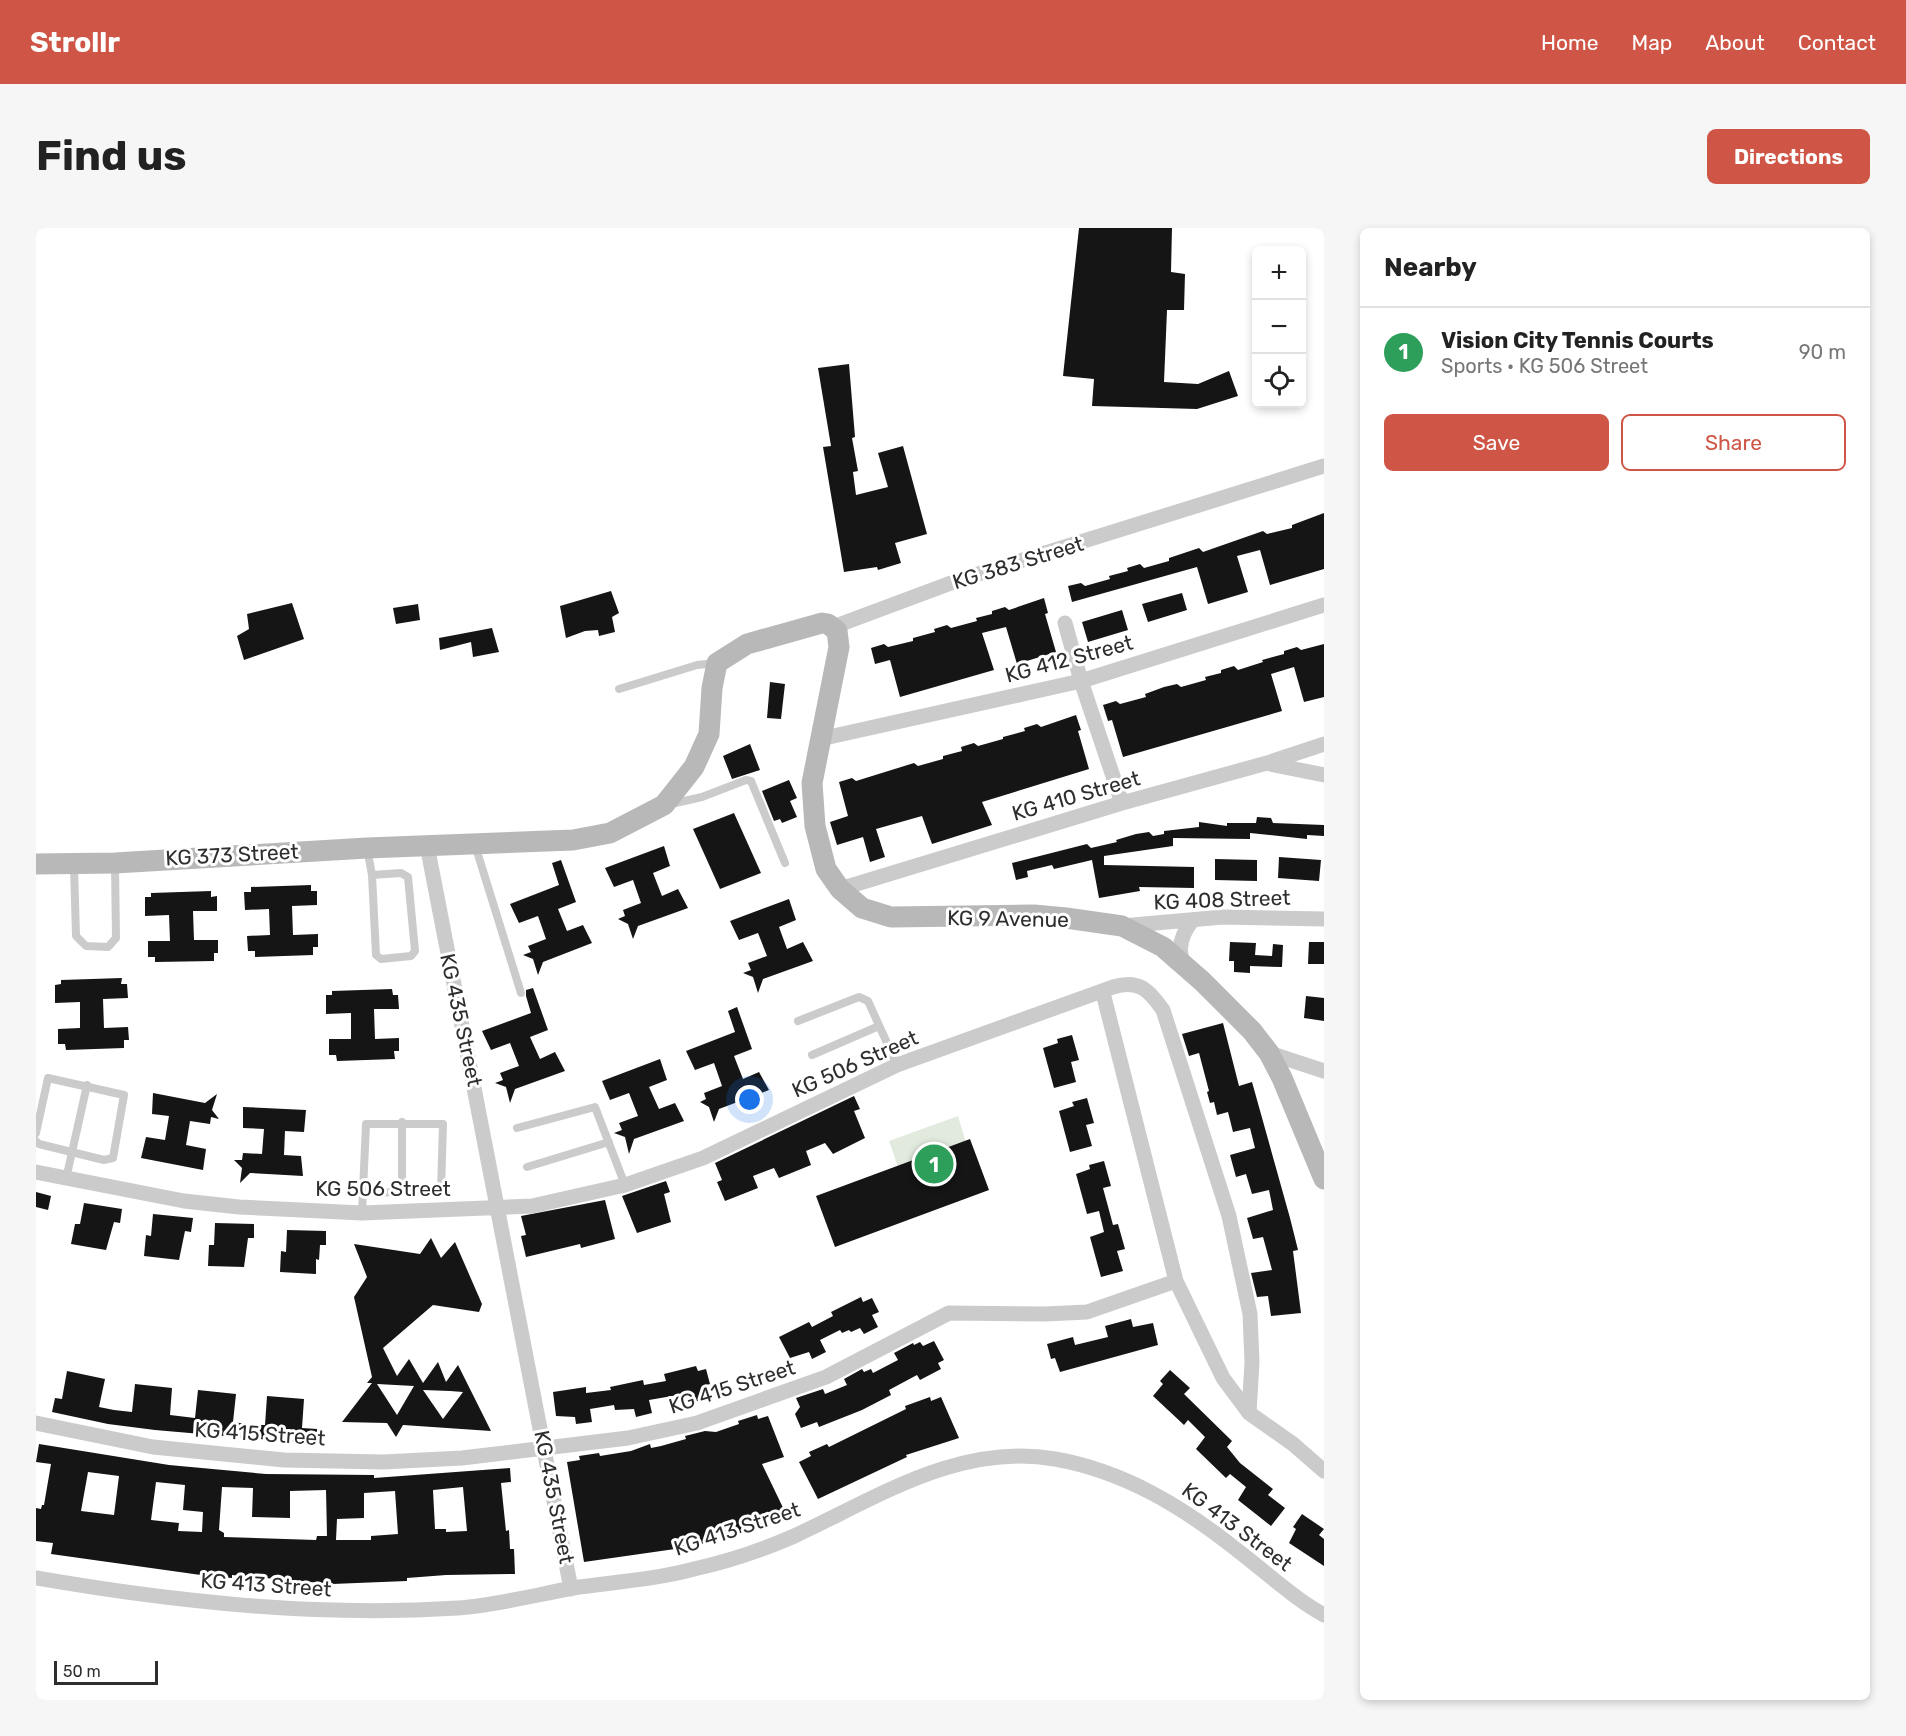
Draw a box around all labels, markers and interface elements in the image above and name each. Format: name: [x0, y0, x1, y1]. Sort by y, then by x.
text: Strollr: [30, 26, 120, 59]
text: Home: [1541, 30, 1598, 55]
text: Map: [1631, 30, 1672, 55]
text: About: [1705, 30, 1765, 55]
text: Contact: [1798, 30, 1876, 55]
button: Directions: [1707, 129, 1870, 184]
text: Find us: [36, 131, 187, 181]
map controls: [1252, 246, 1306, 408]
button: +: [1252, 246, 1306, 300]
text: Nearby: [1384, 252, 1477, 283]
button: −: [1252, 300, 1306, 354]
text: Vision City Tennis Courts: [1441, 327, 1714, 354]
text: 1: [1399, 340, 1408, 364]
text: 90 m: [1799, 340, 1846, 364]
button: locate: [1252, 354, 1306, 408]
text: Sports · KG 506 Street: [1441, 354, 1648, 378]
button: Save: [1384, 414, 1609, 471]
button: Share: [1621, 414, 1846, 471]
street label: KG 383 Street: [949, 531, 1086, 594]
street label: KG 412 Street: [1002, 629, 1135, 688]
street label: KG 410 Street: [1009, 765, 1143, 826]
street label: KG 373 Street: [165, 839, 299, 870]
street label: KG 408 Street: [1153, 885, 1291, 914]
street label: KG 9 Avenue: [947, 905, 1069, 932]
street label: KG 435 Street: [435, 951, 488, 1089]
street label: KG 506 Street: [788, 1025, 922, 1103]
your location: [735, 1085, 764, 1114]
pin: 1: [914, 1142, 954, 1186]
street label: KG 506 Street: [315, 1176, 451, 1201]
street label: KG 415 Street: [666, 1354, 798, 1419]
street label: KG 415 Street: [194, 1416, 326, 1451]
street label: KG 435 Street: [529, 1428, 580, 1566]
street label: KG 413 Street: [1177, 1477, 1297, 1576]
street label: KG 413 Street: [671, 1496, 803, 1561]
street label: KG 413 Street: [200, 1567, 332, 1602]
scale bar: [54, 1658, 158, 1686]
text: 50 m: [63, 1662, 101, 1681]

